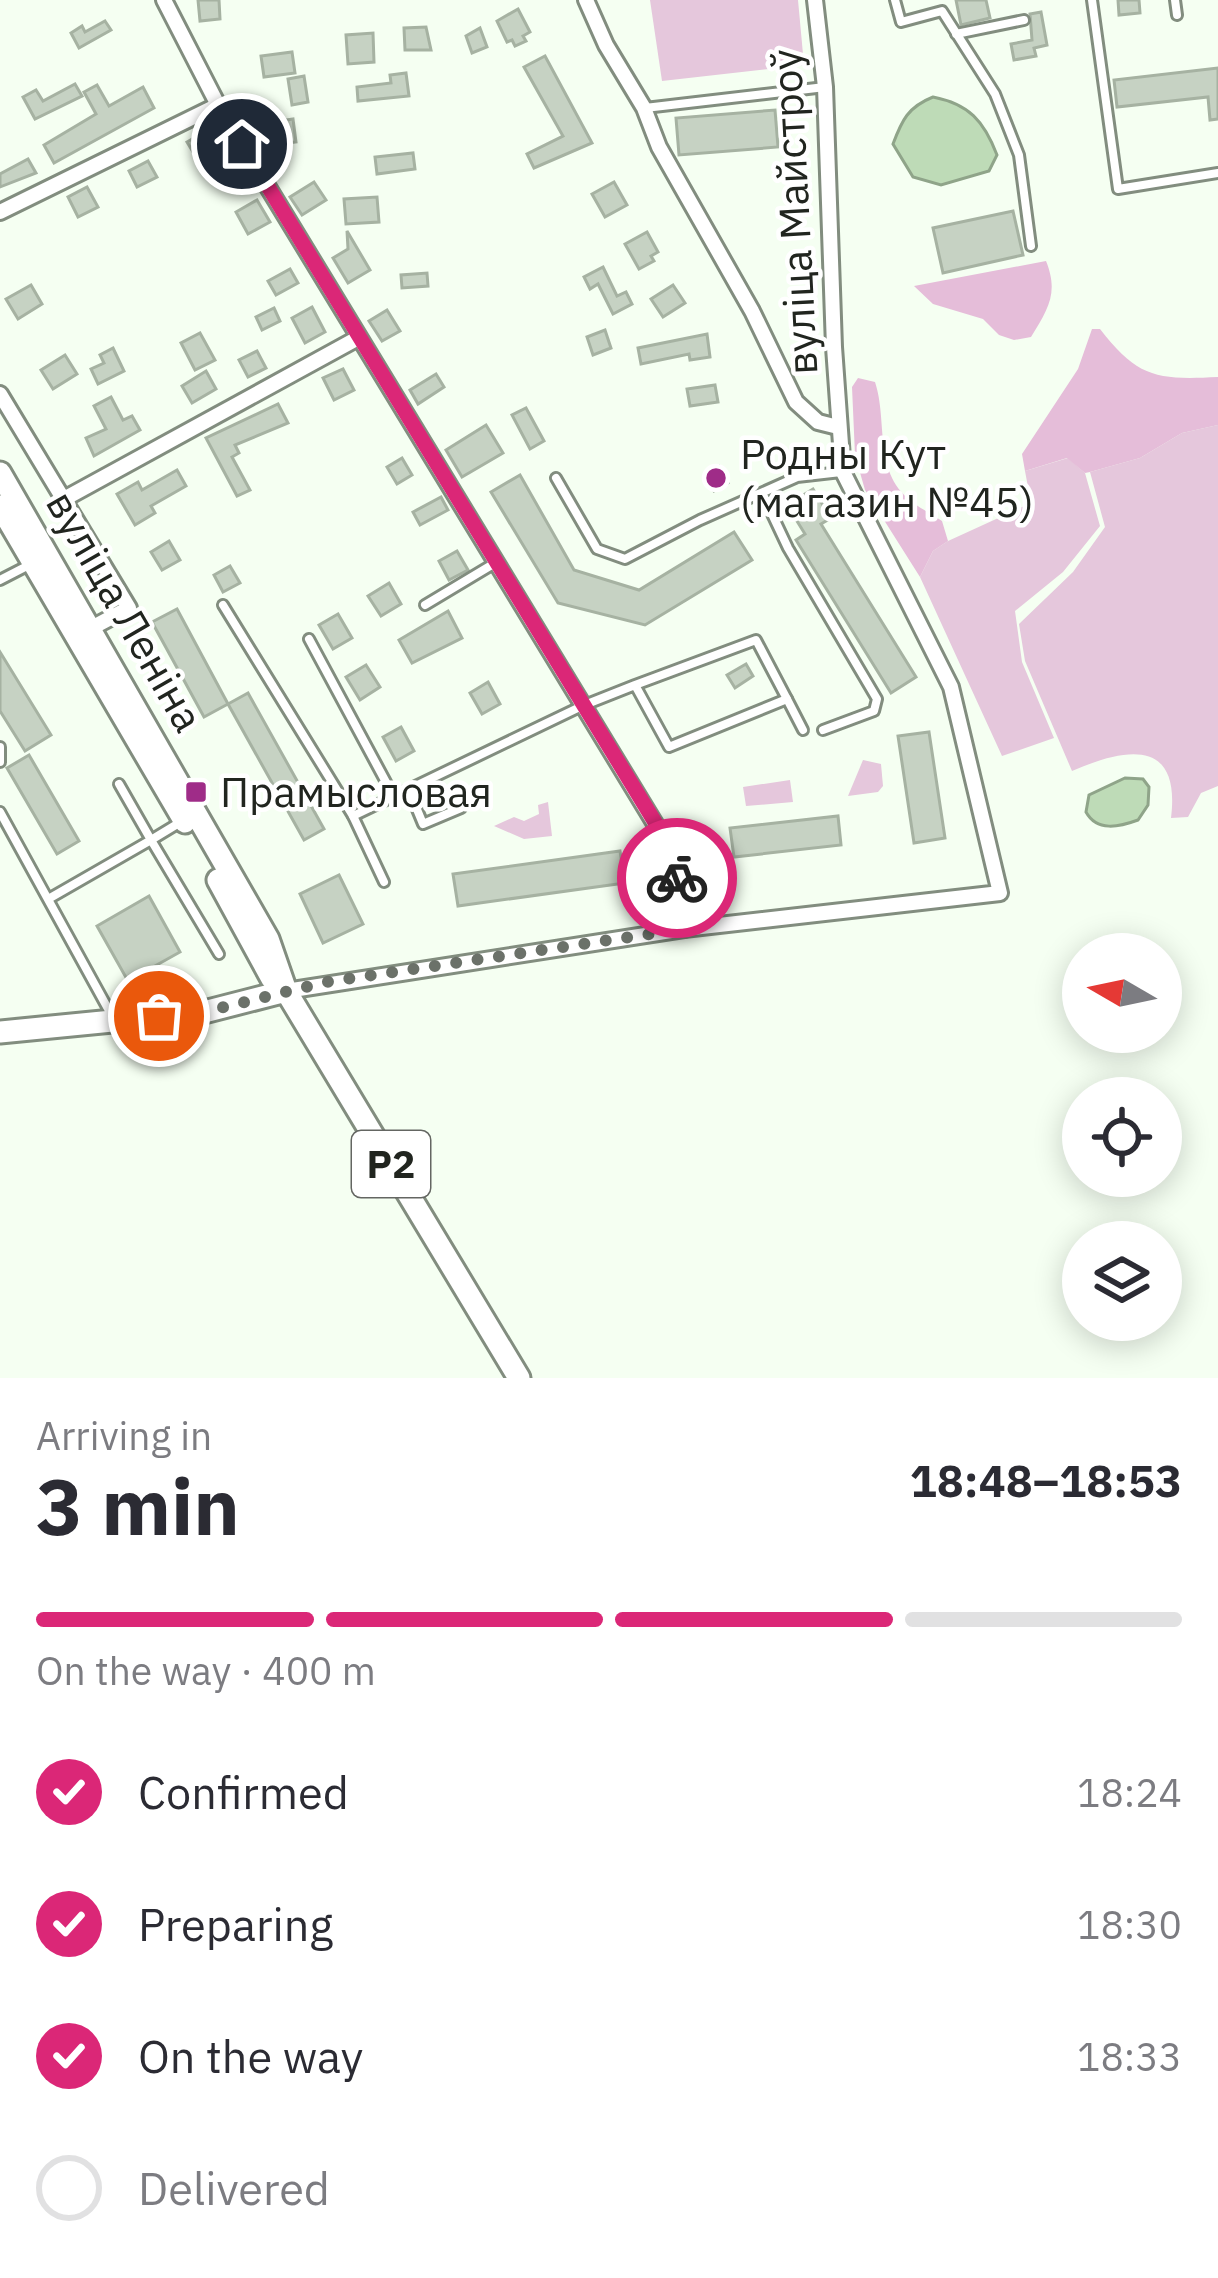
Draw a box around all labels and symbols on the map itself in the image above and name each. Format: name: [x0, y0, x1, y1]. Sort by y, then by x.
street label: вуліца Майстроў: [758, 48, 829, 376]
pin: [191, 93, 293, 195]
place label: Родны Кут (магазин №45): [740, 426, 1034, 529]
marker: Родны Кут (магазин №45): [703, 465, 729, 491]
street label: вуліца Леніна: [34, 480, 217, 741]
place label: Прамысловая: [220, 764, 492, 819]
marker: Прамысловая: [183, 779, 209, 805]
courier: [617, 818, 737, 938]
north arrow: [1062, 933, 1182, 1053]
pin: [108, 965, 210, 1067]
road number: Р2: [352, 1131, 430, 1197]

